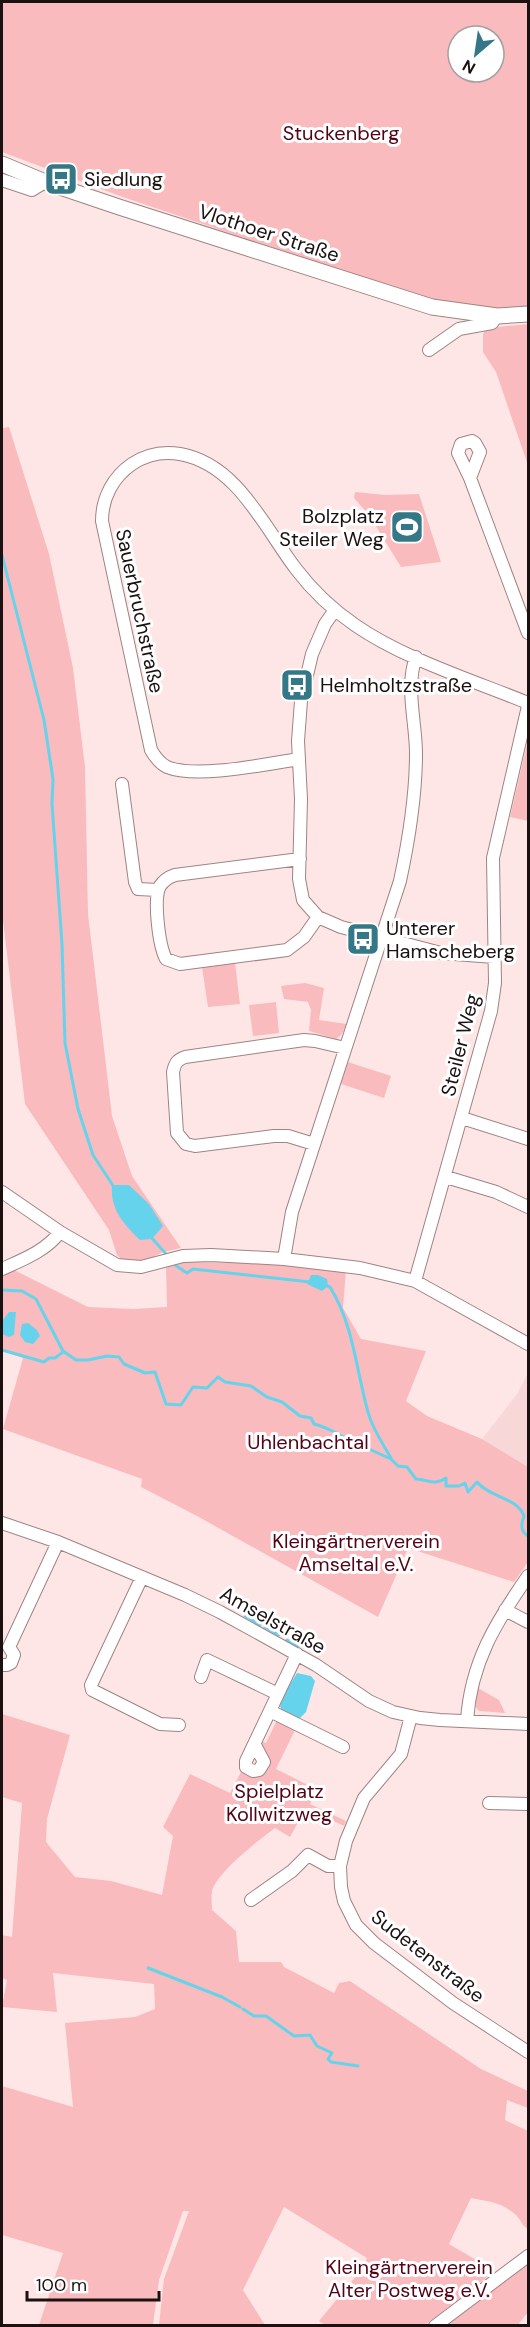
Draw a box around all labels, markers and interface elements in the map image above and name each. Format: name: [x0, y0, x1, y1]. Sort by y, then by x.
north arrow: [446, 24, 506, 84]
text: N: [459, 55, 479, 79]
park label: Stuckenberg: [283, 120, 399, 146]
bus stop icon: Siedlung: [43, 161, 79, 197]
place label: Siedlung: [84, 166, 163, 192]
street label: Vlothoer Straße: [195, 198, 343, 268]
place label: Bolzplatz Steiler Weg: [279, 503, 384, 552]
sports icon: Bolzplatz Steiler Weg: [389, 509, 425, 545]
street label: Sauerbruchstraße: [110, 527, 170, 695]
bus stop icon: Helmholtzstraße: [279, 667, 315, 703]
place label: Helmholtzstraße: [320, 672, 472, 698]
place label: Unterer Hamscheberg: [386, 915, 515, 964]
bus stop icon: Unterer Hamscheberg: [345, 921, 381, 957]
street label: Steiler Weg: [435, 991, 485, 1099]
park label: Uhlenbachtal: [247, 1429, 369, 1455]
park label: Kleingärtnerverein Amseltal e.V.: [272, 1528, 440, 1577]
street label: Amselstraße: [216, 1580, 330, 1660]
park label: Spielplatz Kollwitzweg: [226, 1778, 332, 1827]
street label: Sudetenstraße: [366, 1904, 490, 2008]
park label: Kleingärtnerverein Alter Postweg e.V.: [325, 2254, 493, 2303]
scale bar: [27, 2264, 159, 2302]
text: 100 m: [36, 2273, 87, 2297]

